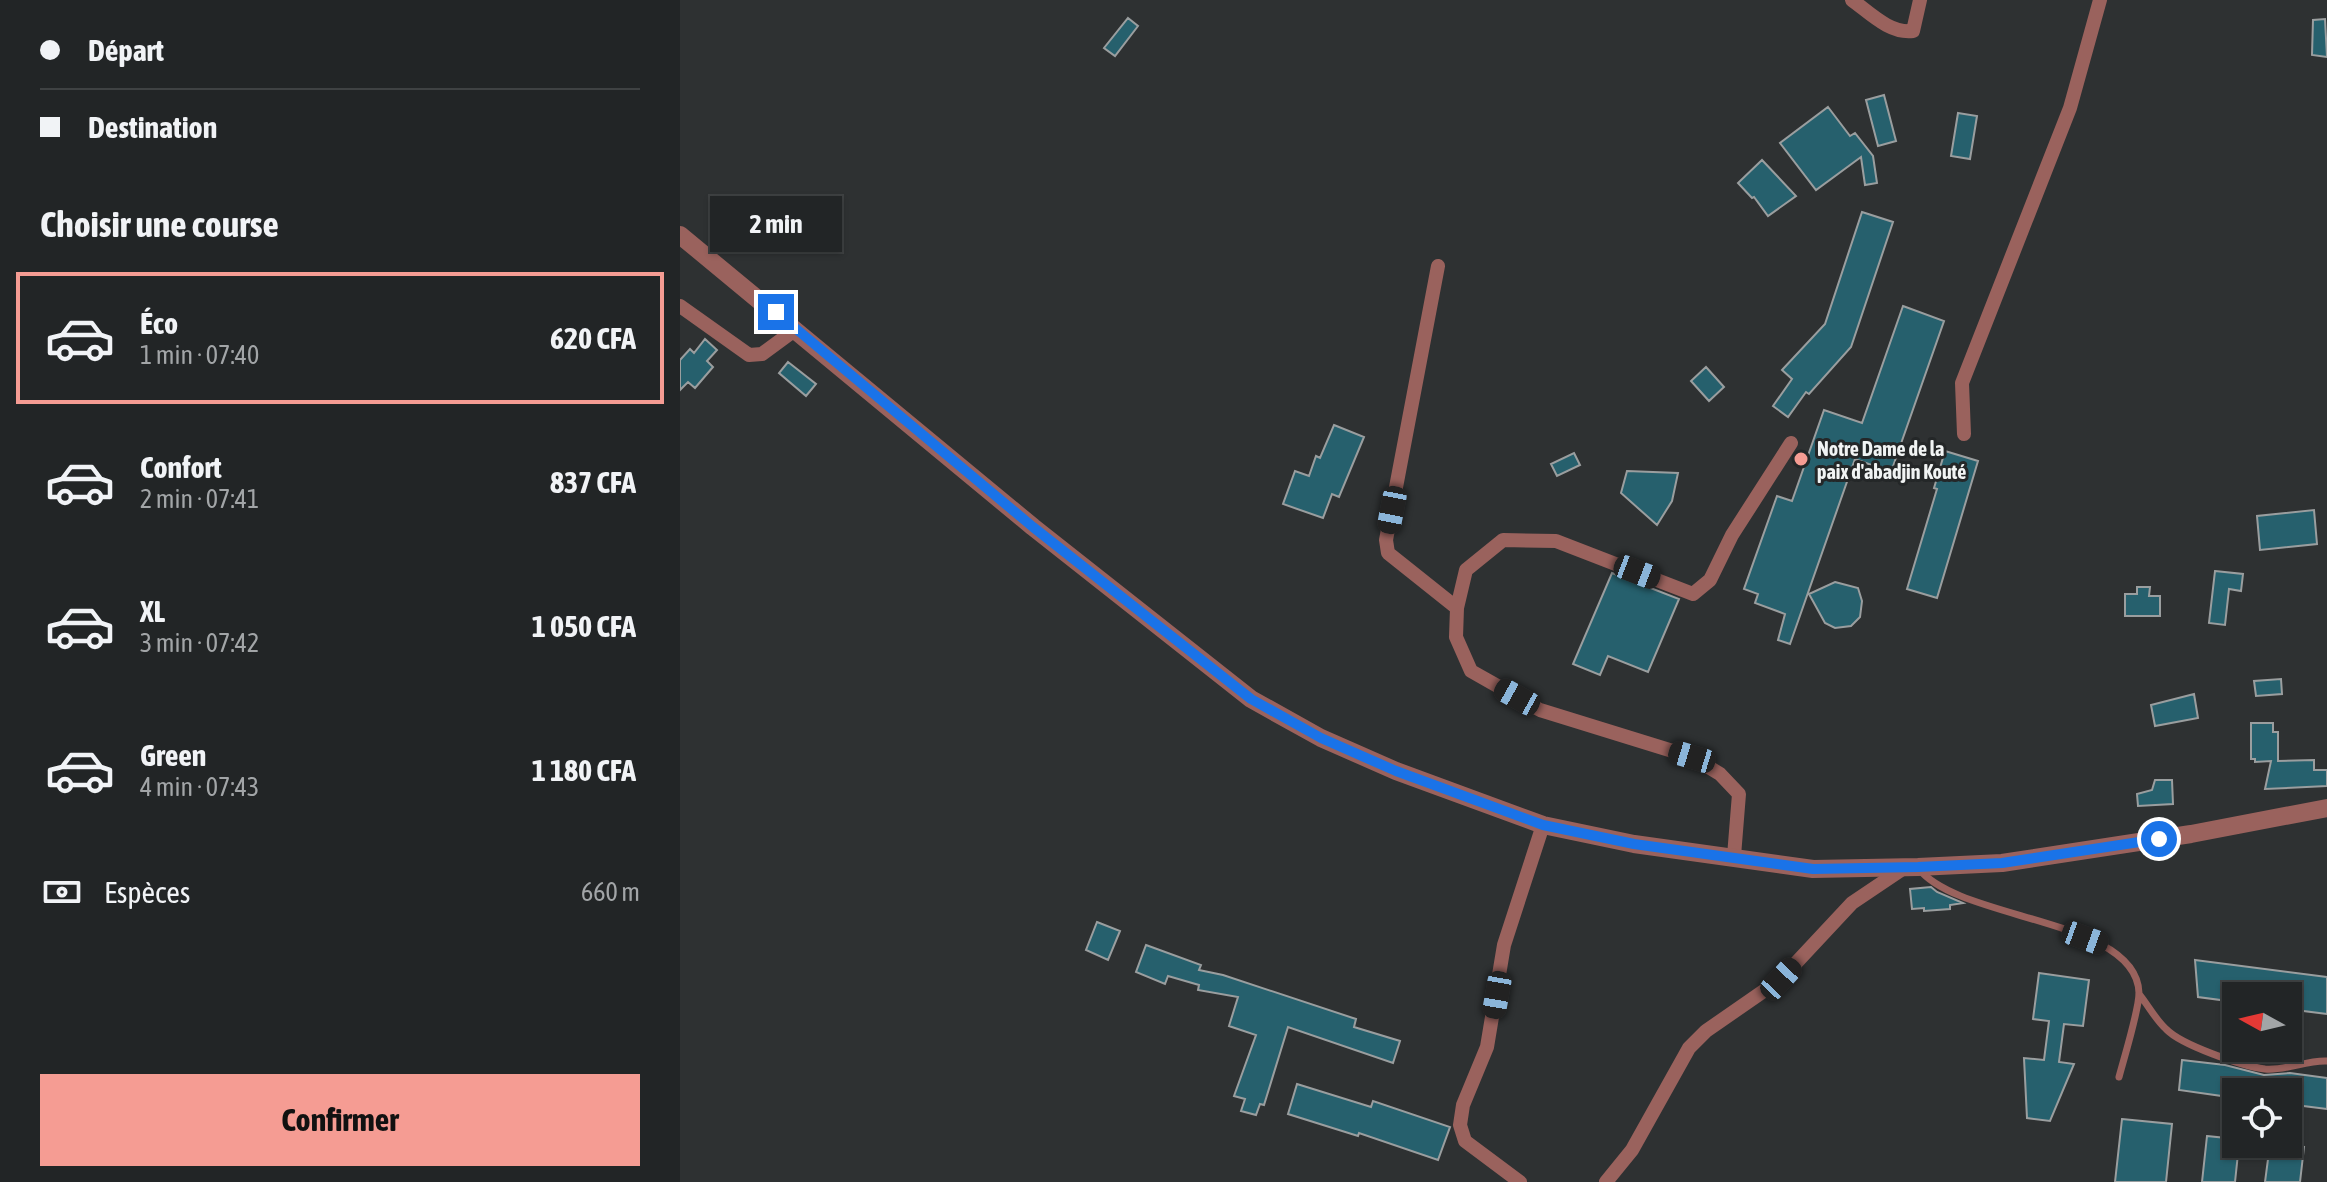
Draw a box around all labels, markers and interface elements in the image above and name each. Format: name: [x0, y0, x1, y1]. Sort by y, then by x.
text: Départ: [88, 33, 164, 67]
text: Destination: [88, 110, 217, 144]
callout: 2 min: [710, 196, 842, 252]
text: Choisir une course: [40, 203, 279, 245]
text: 2 min: [749, 209, 803, 239]
route end: [758, 294, 794, 330]
icon: car: [44, 302, 116, 374]
text: Éco: [140, 306, 178, 340]
text: 620 CFA: [550, 321, 636, 355]
text: 1 min · 07:40: [140, 340, 259, 370]
place label: Notre Dame de la paix d'abadjin Kouté: [1817, 437, 1966, 483]
icon: car: [44, 446, 116, 518]
text: Confort: [140, 450, 222, 484]
marker: Notre Dame de la paix d'abadjin Kouté: [1792, 450, 1810, 468]
text: 837 CFA: [550, 465, 636, 499]
text: 2 min · 07:41: [140, 484, 259, 514]
car: [1376, 484, 1408, 536]
car: [1610, 552, 1664, 592]
icon: car: [44, 590, 116, 662]
text: XL: [140, 594, 165, 628]
text: 1 050 CFA: [532, 609, 636, 643]
text: 3 min · 07:42: [140, 628, 259, 658]
car: [1490, 675, 1544, 719]
icon: car: [44, 734, 116, 806]
text: Green: [140, 738, 206, 772]
car: [1666, 739, 1718, 775]
text: 1 180 CFA: [532, 753, 636, 787]
text: 4 min · 07:43: [140, 772, 259, 802]
route start: [2141, 821, 2177, 857]
icon: cash: [40, 870, 84, 914]
text: Espèces: [104, 875, 190, 909]
text: 660 m: [581, 877, 640, 907]
car: [2058, 919, 2112, 957]
car: [1756, 953, 1806, 1005]
car: [1481, 969, 1513, 1021]
north arrow: [2222, 982, 2302, 1062]
map controls: [2222, 982, 2302, 1158]
button: Confirmer: [40, 1074, 640, 1166]
button: locate: [2222, 1078, 2302, 1158]

